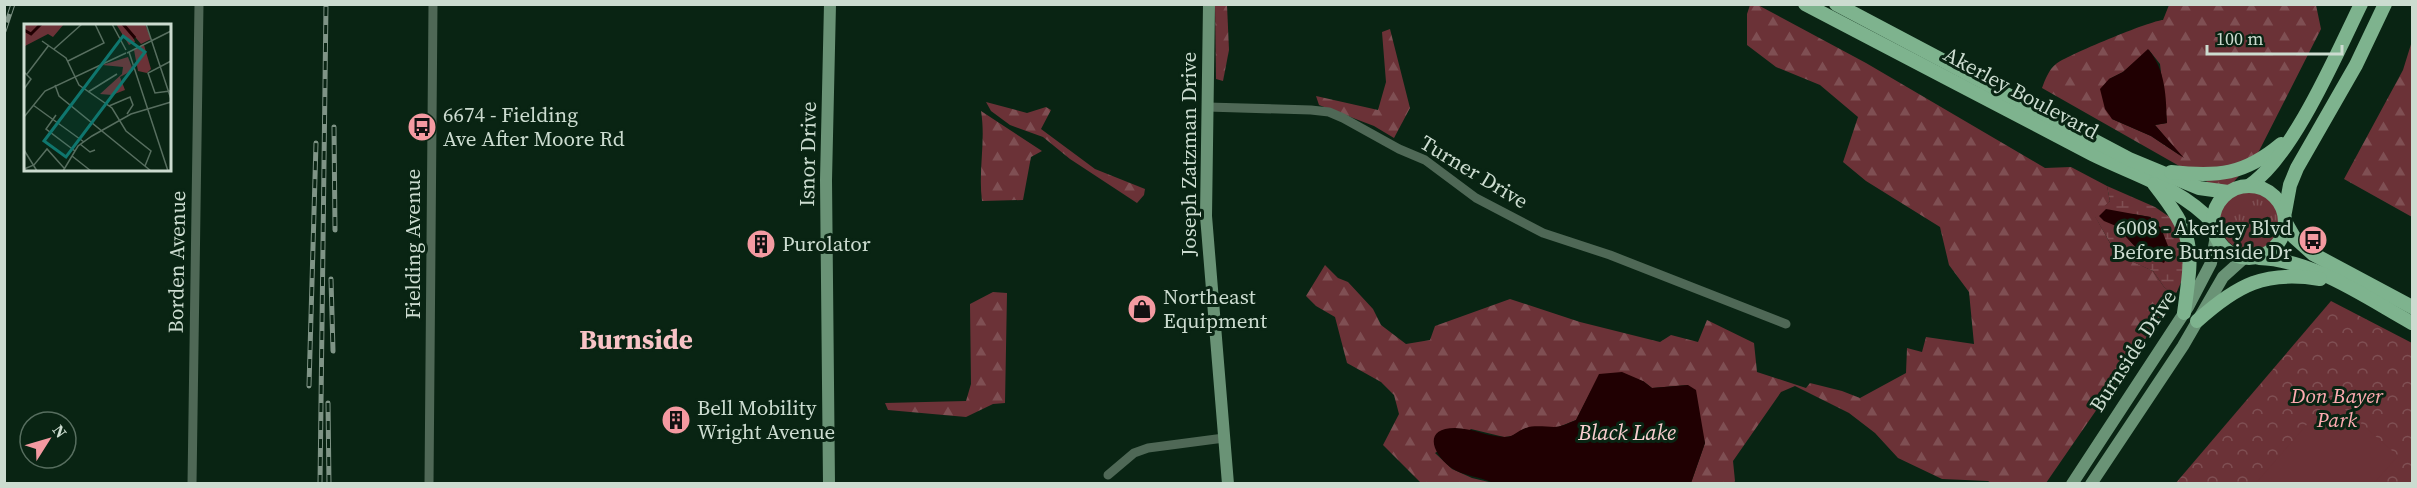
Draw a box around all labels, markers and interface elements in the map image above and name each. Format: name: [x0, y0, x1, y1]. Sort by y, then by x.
scale bar: [2207, 18, 2342, 56]
inset map: [24, 24, 171, 171]
text: 100 m: [2216, 26, 2263, 51]
street label: Akerley Boulevard: [1939, 39, 2104, 146]
street label: Joseph Zatzman Drive: [1174, 52, 1203, 257]
place label: 6674 - Fielding Ave After Moore Rd: [443, 100, 625, 153]
street label: Isnor Drive: [792, 101, 823, 207]
bus stop icon: 6674 - Fielding Ave After Moore Rd: [406, 111, 438, 143]
street label: Turner Drive: [1415, 128, 1534, 215]
street label: Fielding Avenue: [398, 169, 427, 319]
street label: Borden Avenue: [161, 190, 192, 334]
place label: 6008 - Akerley Blvd Before Burnside Dr: [2112, 213, 2292, 266]
bus stop icon: 6008 - Akerley Blvd Before Burnside Dr: [2297, 224, 2329, 256]
building icon: Purolator: [745, 228, 777, 260]
place label: Purolator: [782, 229, 871, 258]
place label: Northeast Equipment: [1163, 282, 1267, 335]
street label: Burnside Drive: [2082, 284, 2183, 417]
shop icon: Northeast Equipment: [1126, 293, 1158, 325]
district label: Burnside: [579, 321, 693, 358]
park label: Don Bayer Park: [2290, 381, 2384, 434]
place label: Bell Mobility Wright Avenue: [697, 393, 835, 446]
building icon: Bell Mobility Wright Avenue: [660, 404, 692, 436]
north arrow: [18, 410, 78, 470]
water label: Black Lake: [1577, 417, 1676, 447]
text: N: [48, 420, 72, 443]

